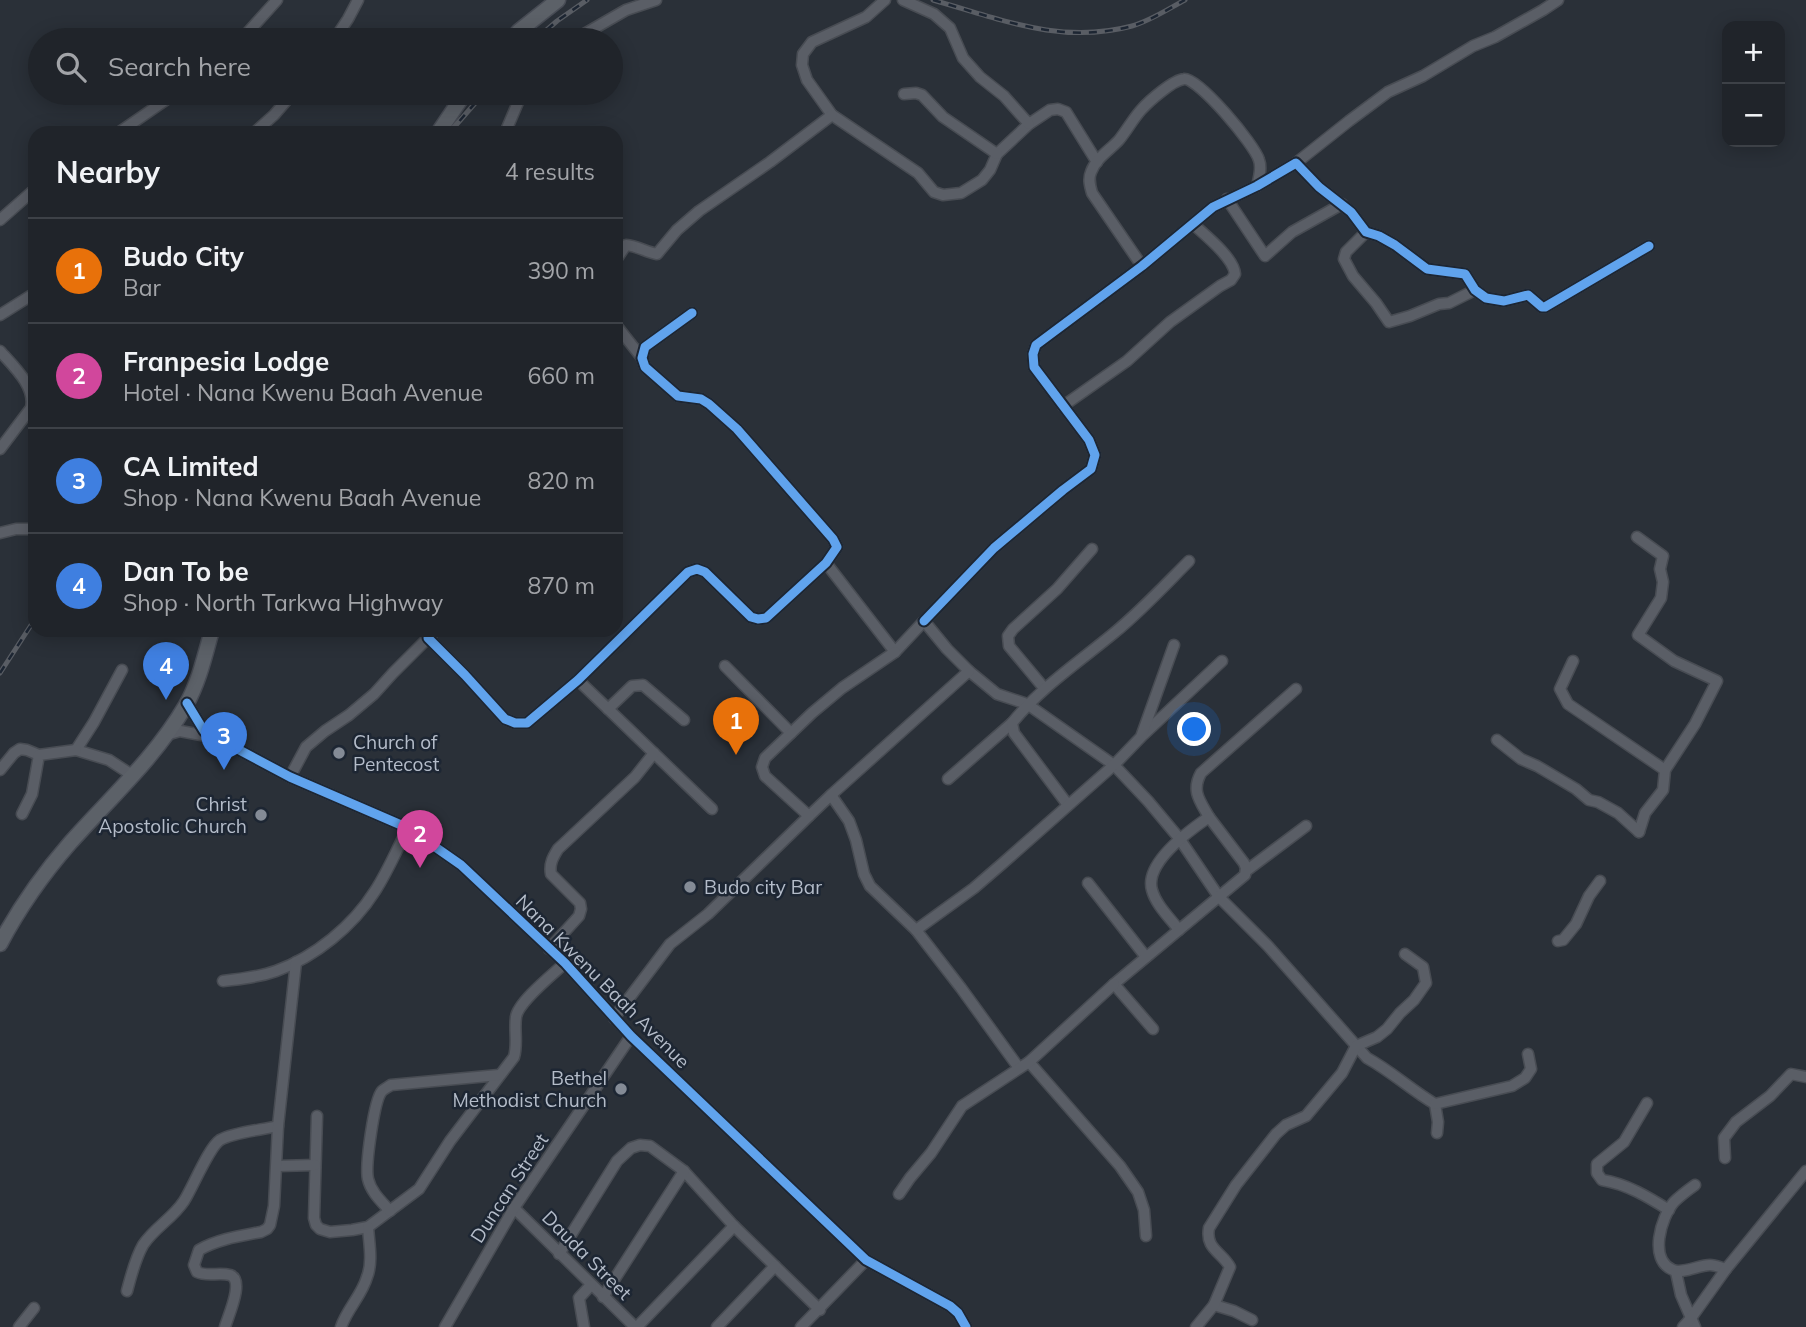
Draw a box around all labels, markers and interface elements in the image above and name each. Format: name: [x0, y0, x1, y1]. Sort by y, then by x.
map controls: [1722, 21, 1785, 147]
button: +: [1722, 21, 1785, 84]
search box: [28, 28, 623, 105]
icon: search: [52, 48, 90, 86]
text: Search here: [108, 50, 251, 83]
button: −: [1722, 84, 1785, 147]
text: Nearby: [56, 153, 160, 191]
text: 4 results: [505, 157, 595, 186]
text: Budo City: [123, 240, 244, 273]
text: 1: [72, 256, 86, 285]
text: 390 m: [527, 256, 595, 285]
text: Bar: [123, 273, 161, 302]
text: Franpesia Lodge: [123, 345, 329, 378]
text: 2: [72, 361, 86, 390]
text: 660 m: [527, 361, 595, 390]
text: Hotel · Nana Kwenu Baah Avenue: [123, 378, 483, 407]
text: CA Limited: [123, 450, 259, 483]
text: 3: [72, 466, 86, 495]
text: 820 m: [527, 466, 595, 495]
text: Shop · Nana Kwenu Baah Avenue: [123, 483, 481, 512]
text: Dan To be: [123, 555, 249, 588]
text: 4: [72, 571, 86, 600]
text: 870 m: [527, 571, 595, 600]
text: Shop · North Tarkwa Highway: [123, 588, 443, 617]
pin: 4: [143, 642, 189, 700]
pin: 1: [713, 697, 759, 755]
pin: 3: [201, 712, 247, 770]
your location: [1177, 712, 1211, 746]
place label: Church of Pentecost: [353, 730, 440, 776]
marker: Church of Pentecost: [331, 745, 347, 761]
place label: Christ Apostolic Church: [98, 792, 247, 838]
marker: Christ Apostolic Church: [253, 807, 269, 823]
pin: 2: [397, 810, 443, 868]
place label: Budo city Bar: [704, 875, 822, 899]
marker: Budo city Bar: [682, 879, 698, 895]
street label: Nana Kwenu Baah Avenue: [511, 889, 695, 1073]
place label: Bethel Methodist Church: [452, 1066, 607, 1112]
marker: Bethel Methodist Church: [613, 1081, 629, 1097]
street label: Duncan Street: [465, 1128, 553, 1247]
street label: Dauda Street: [537, 1205, 637, 1305]

